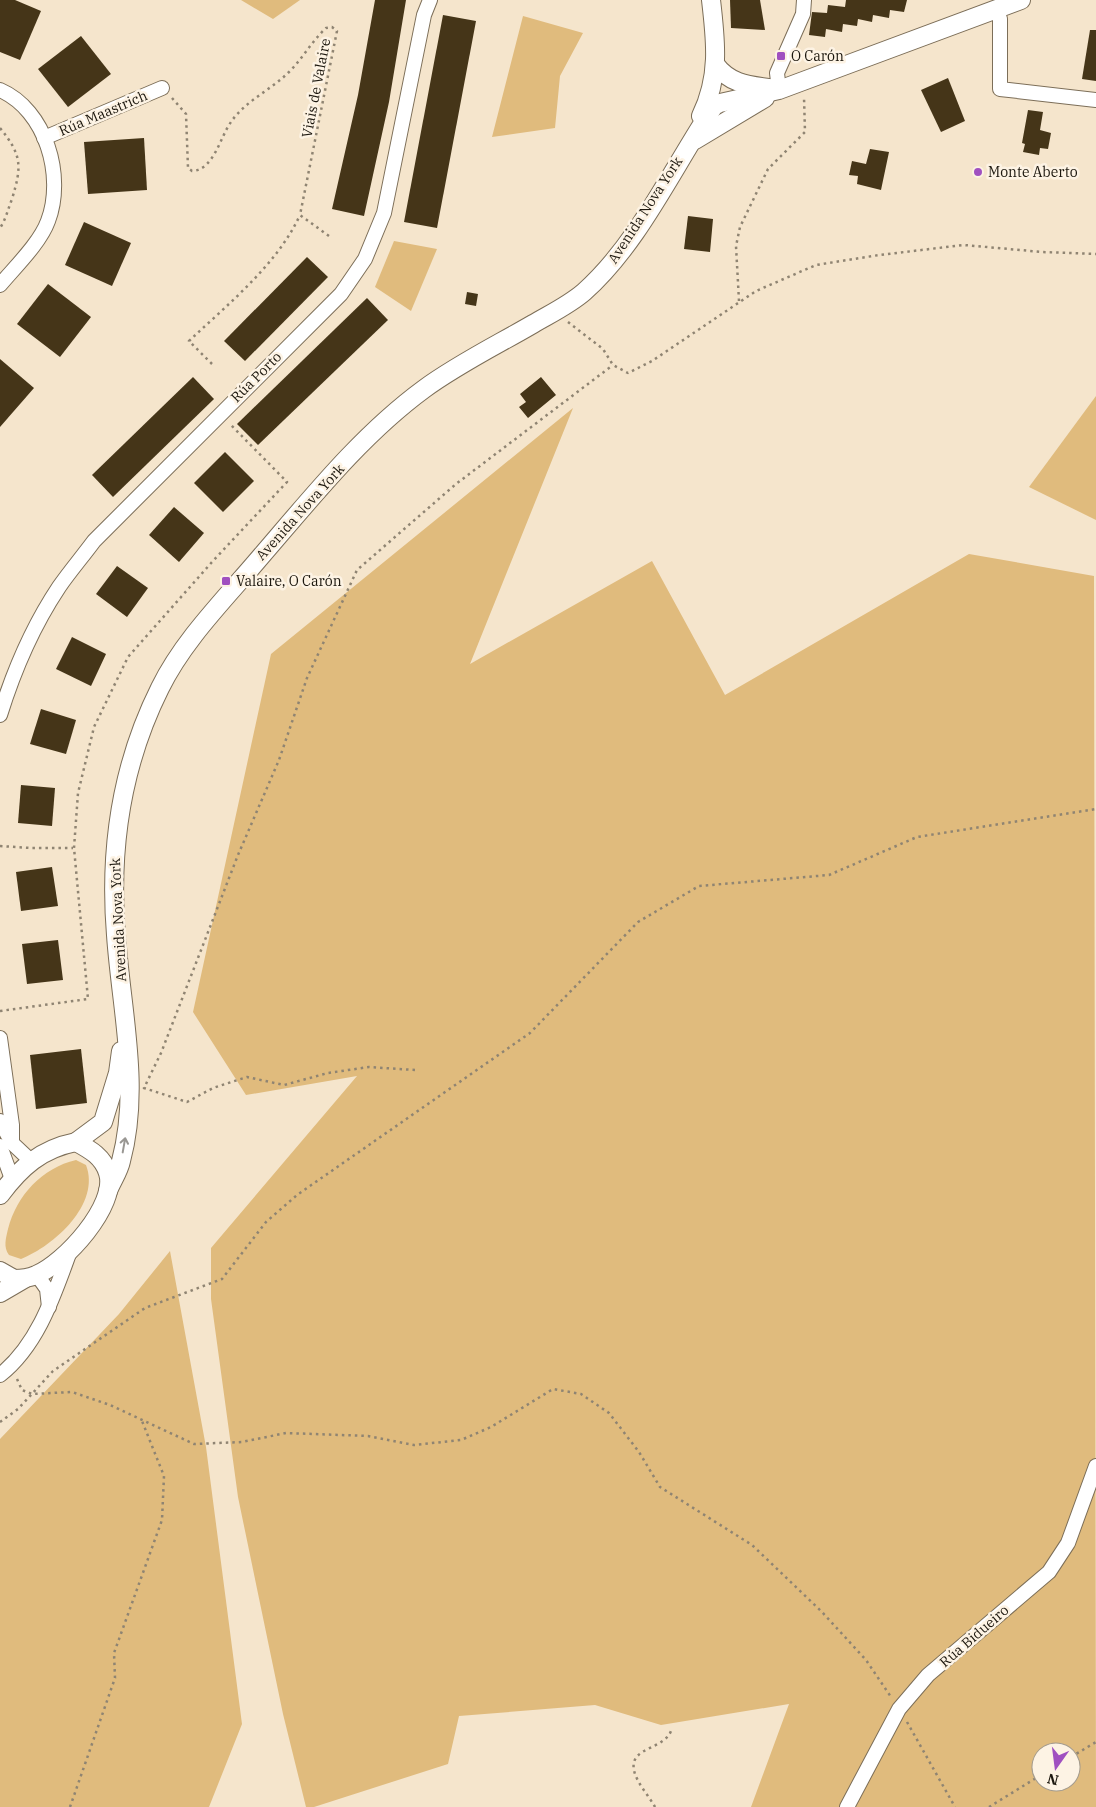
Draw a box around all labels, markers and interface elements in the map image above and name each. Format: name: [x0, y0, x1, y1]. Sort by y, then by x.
street label: Viais de Valaire: [298, 37, 334, 139]
place label: O Carón: [791, 47, 844, 65]
marker: O Carón: [775, 50, 787, 62]
street label: Rúa Maastrich: [56, 86, 150, 140]
street label: Avenida Nova York: [604, 153, 687, 267]
place label: Monte Aberto: [988, 163, 1078, 181]
marker: Monte Aberto: [972, 166, 984, 178]
street label: Rúa Porto: [227, 348, 285, 406]
street label: Avenida Nova York: [252, 459, 349, 564]
place label: Valaire, O Carón: [236, 572, 342, 590]
marker: Valaire, O Carón: [220, 575, 232, 587]
street label: Avenida Nova York: [106, 857, 130, 982]
one-way arrow: [120, 1138, 130, 1154]
street label: Rúa Bidueiro: [936, 1601, 1012, 1671]
north arrow: [1031, 1742, 1081, 1792]
text: N: [1045, 1770, 1060, 1790]

